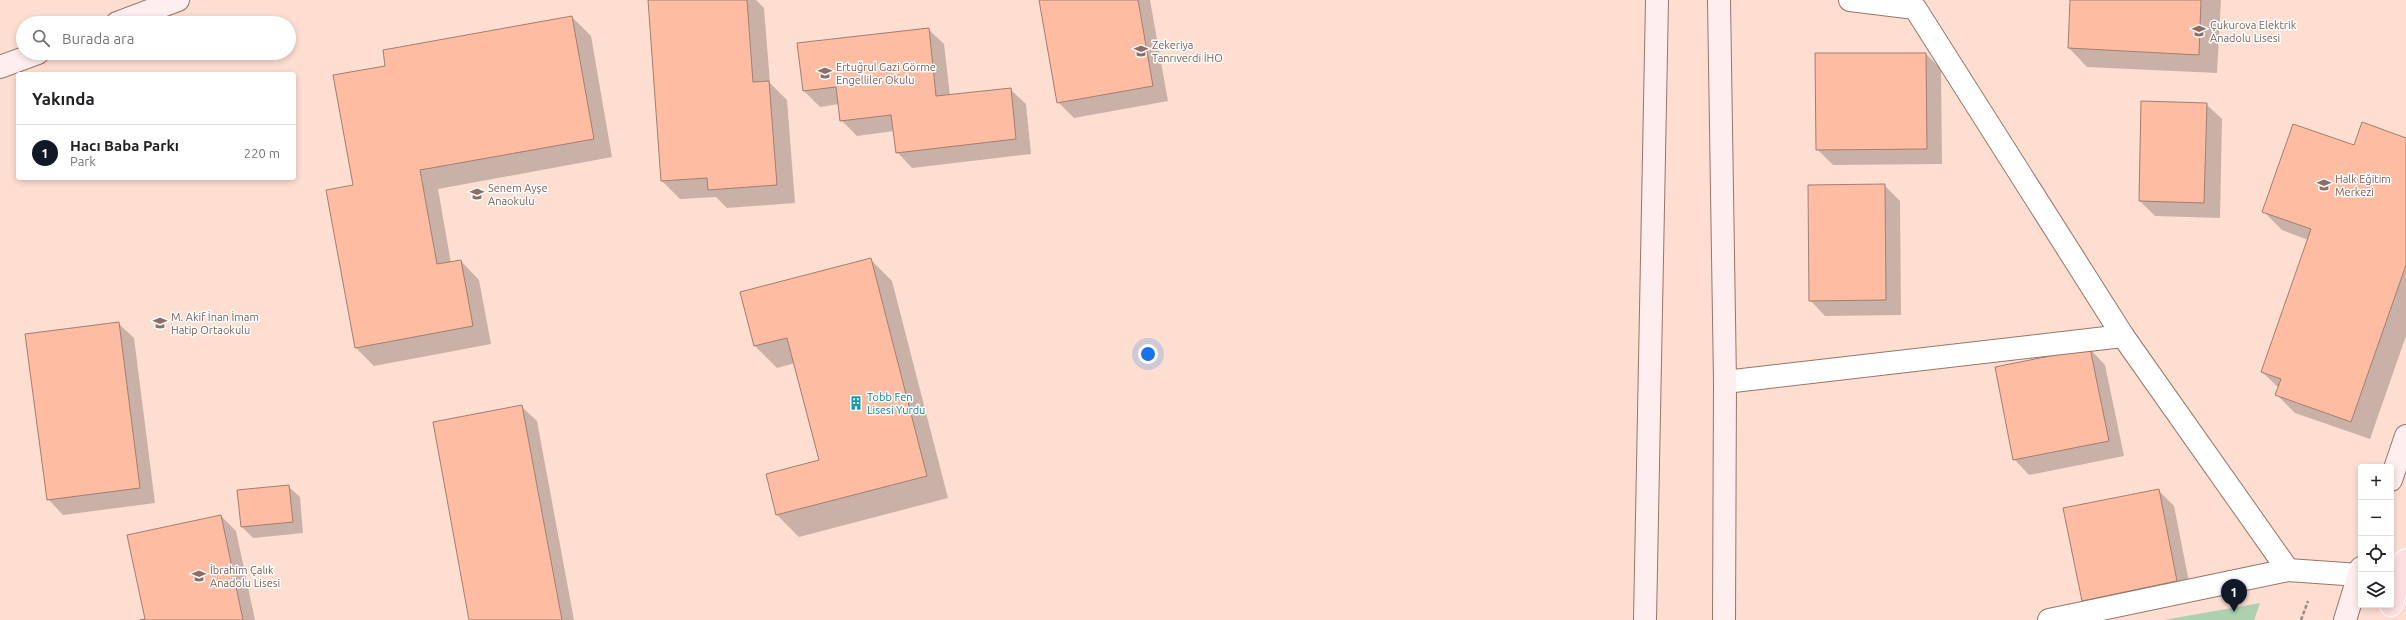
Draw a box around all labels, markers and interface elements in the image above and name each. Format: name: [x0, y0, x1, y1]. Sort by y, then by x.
search box: [16, 16, 296, 60]
place label: Çukurova Elektrik Anadolu Lisesi: [2210, 19, 2297, 44]
school or university icon: Çukurova Elektrik Anadolu Lisesi: [2191, 23, 2207, 39]
icon: search: [30, 27, 52, 49]
text: Burada ara: [62, 30, 134, 47]
place label: Zekeriya Tanrıverdi İHO: [1152, 39, 1223, 64]
school or university icon: Zekeriya Tanrıverdi İHO: [1133, 43, 1149, 59]
place label: Ertuğrul Gazi Görme Engelliler Okulu: [836, 61, 936, 86]
school or university icon: Ertuğrul Gazi Görme Engelliler Okulu: [817, 65, 833, 81]
text: Yakında: [32, 89, 95, 108]
text: Hacı Baba Parkı: [70, 137, 179, 154]
text: 1: [41, 146, 49, 160]
text: 220 m: [244, 146, 280, 160]
text: Park: [70, 154, 96, 168]
place label: Halk Eğitim Merkezi: [2335, 173, 2391, 198]
school or university icon: Halk Eğitim Merkezi: [2316, 177, 2332, 193]
place label: Senem Ayşe Anaokulu: [488, 182, 547, 207]
school or university icon: Senem Ayşe Anaokulu: [469, 186, 485, 202]
place label: M. Akif İnan İmam Hatip Ortaokulu: [171, 311, 259, 336]
school or university icon: M. Akif İnan İmam Hatip Ortaokulu: [152, 315, 168, 331]
your location: [1138, 344, 1158, 364]
place label: Tobb Fen Lisesi Yurdu: [867, 391, 925, 416]
building icon: Tobb Fen Lisesi Yurdu: [848, 395, 864, 411]
map controls: [2358, 464, 2394, 608]
button: +: [2358, 464, 2394, 500]
button: −: [2358, 500, 2394, 536]
button: locate: [2358, 536, 2394, 572]
place label: İbrahim Çalık Anadolu Lisesi: [210, 564, 280, 589]
school or university icon: İbrahim Çalık Anadolu Lisesi: [191, 568, 207, 584]
button: layers: [2358, 572, 2394, 608]
pin: 1: [2221, 579, 2247, 612]

